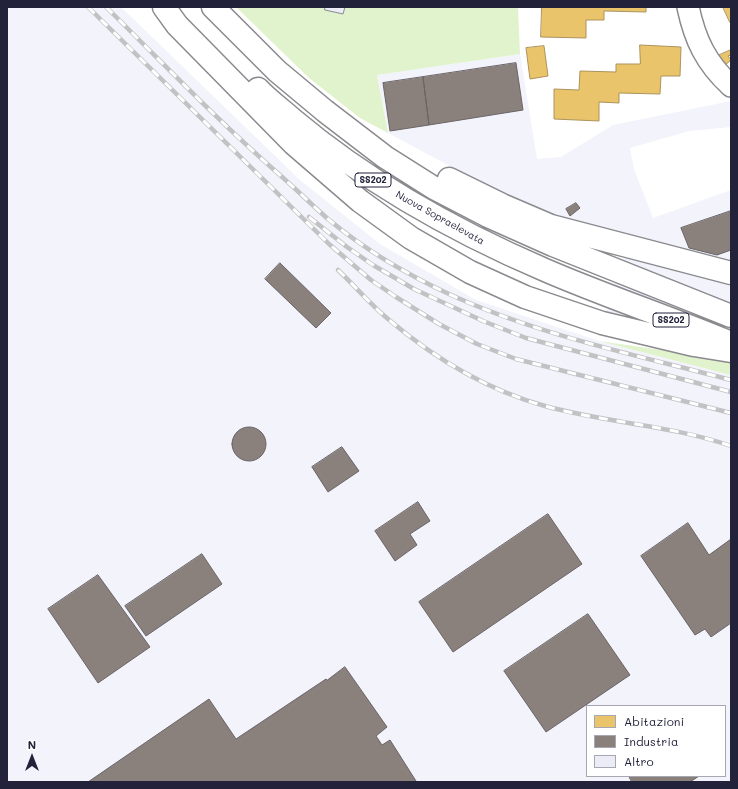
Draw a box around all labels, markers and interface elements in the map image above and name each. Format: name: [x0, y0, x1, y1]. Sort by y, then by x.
road number: SS202: [355, 173, 391, 187]
street label: Nuova Sopraelevata: [394, 189, 486, 247]
road number: SS202: [653, 313, 689, 327]
legend: [586, 705, 726, 777]
text: Abitazioni: [624, 713, 684, 729]
text: Industria: [624, 733, 678, 749]
north arrow: [12, 737, 52, 777]
text: N: [28, 737, 36, 752]
text: Altro: [624, 753, 654, 769]

